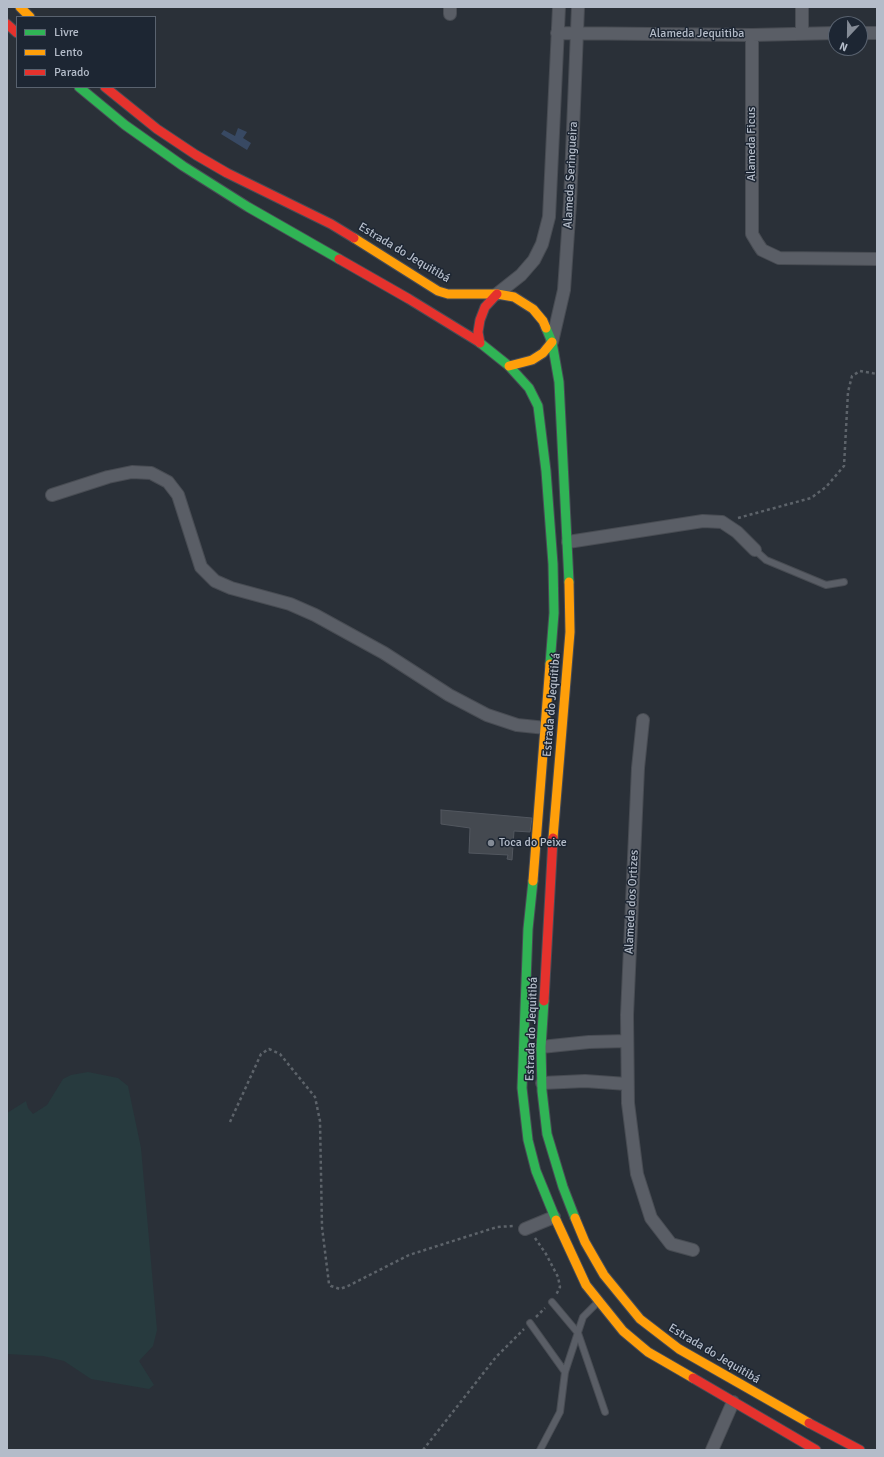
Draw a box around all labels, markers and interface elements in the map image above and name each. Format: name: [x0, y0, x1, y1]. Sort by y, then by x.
legend: [16, 16, 156, 88]
north arrow: [828, 16, 868, 56]
text: Livre: [54, 25, 79, 40]
street label: Alameda Jequitiba: [650, 27, 744, 41]
text: N: [838, 39, 850, 54]
text: Lento: [54, 45, 83, 60]
text: Parado: [54, 65, 90, 80]
street label: Alameda Ficus: [745, 107, 759, 181]
street label: Alameda Seringueira: [561, 121, 581, 229]
street label: Estrada do Jequitibá: [356, 220, 452, 286]
street label: Estrada do Jequitibá: [540, 652, 564, 758]
place label: Toca do Peixe: [499, 836, 567, 850]
marker: Toca do Peixe: [486, 838, 496, 848]
street label: Alameda dos Ortizes: [622, 849, 642, 955]
street label: Estrada do Jequitibá: [523, 977, 541, 1081]
street label: Estrada do Jequitibá: [666, 1321, 762, 1387]

